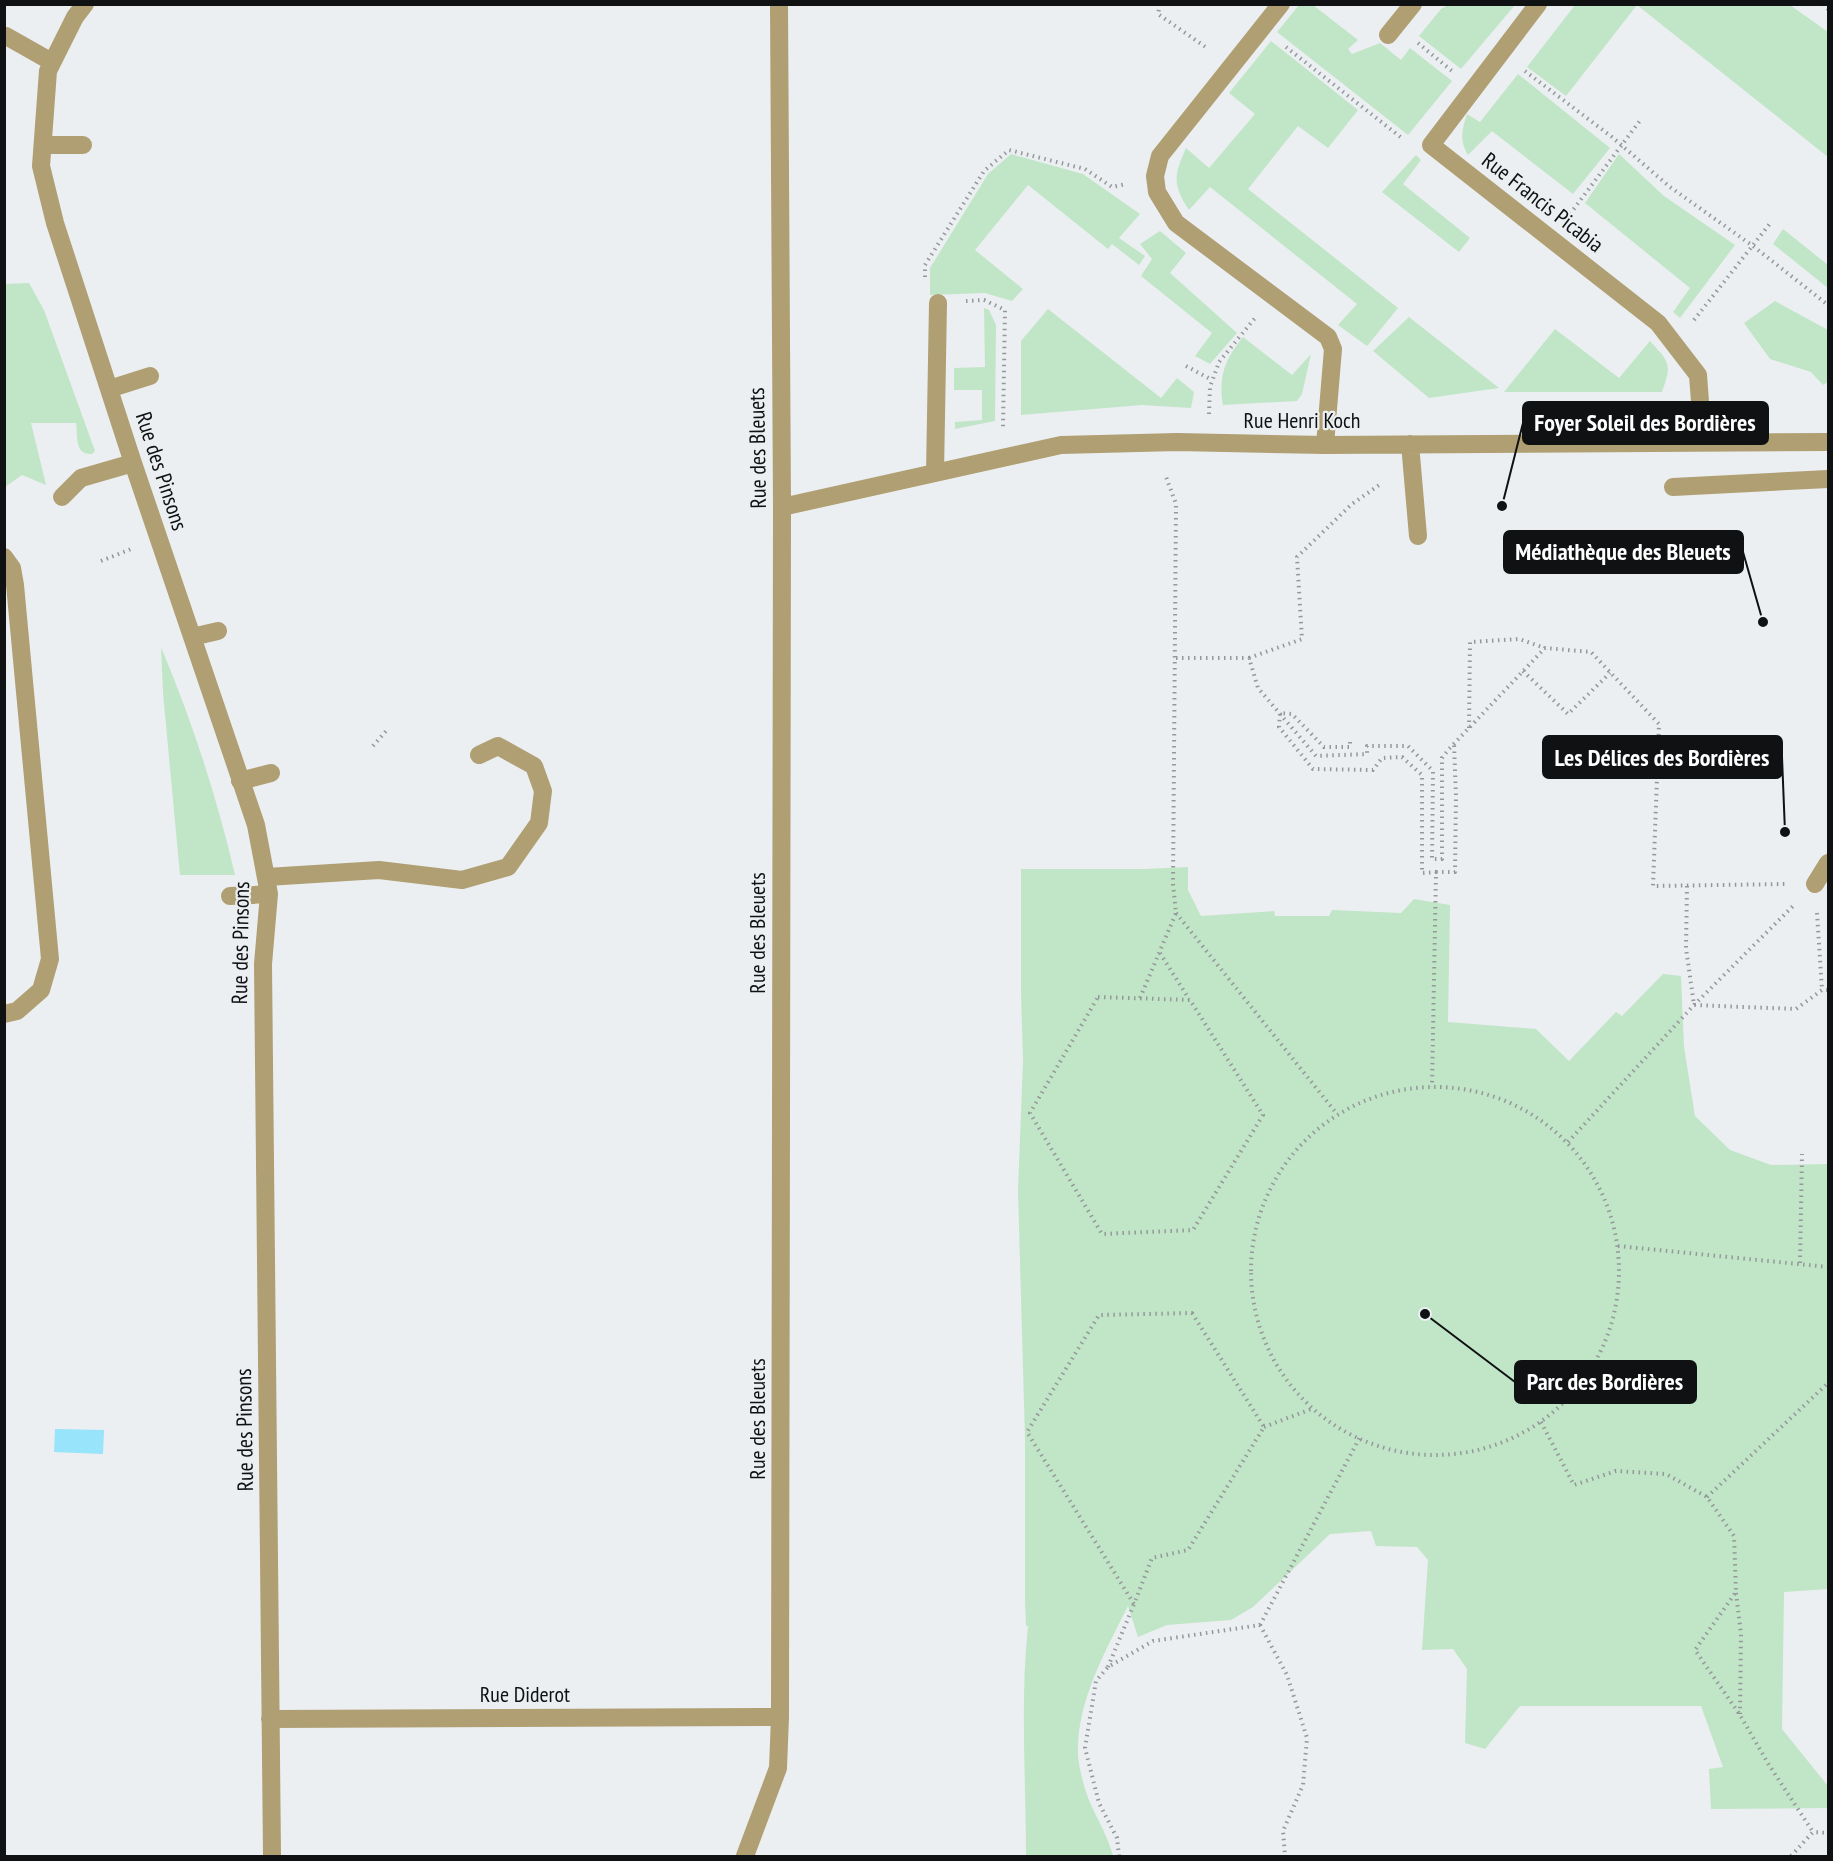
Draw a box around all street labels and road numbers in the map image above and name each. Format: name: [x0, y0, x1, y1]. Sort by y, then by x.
street label: Rue Francis Picabia: [1477, 146, 1609, 258]
street label: Rue des Bleuets: [742, 387, 772, 509]
street label: Rue Henri Koch: [1244, 406, 1360, 434]
street label: Rue des Pinsons: [130, 408, 194, 534]
street label: Rue des Bleuets: [743, 872, 771, 994]
street label: Rue des Pinsons: [225, 881, 255, 1005]
street label: Rue des Bleuets: [743, 1358, 771, 1480]
street label: Rue des Pinsons: [229, 1368, 259, 1492]
street label: Rue Diderot: [480, 1680, 570, 1708]

